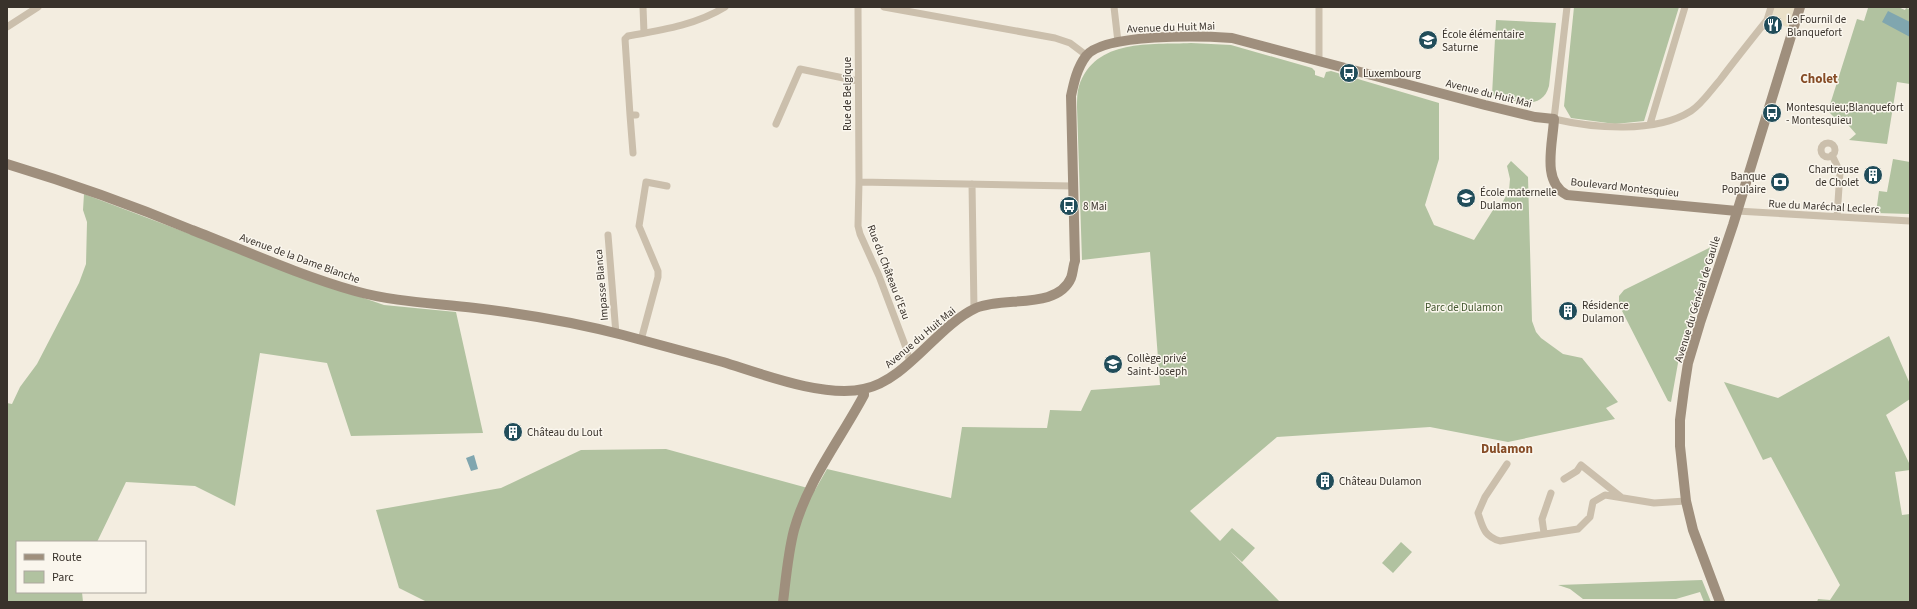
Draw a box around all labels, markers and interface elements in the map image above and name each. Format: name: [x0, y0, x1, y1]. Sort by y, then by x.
place label: Le Fournil de Blanquefort: [1787, 12, 1847, 40]
restaurant icon: Le Fournil de Blanquefort: [1762, 14, 1784, 36]
street label: Avenue du Huit Mai: [1127, 18, 1215, 37]
place label: École élémentaire Saturne: [1442, 27, 1525, 55]
school or university icon: École élémentaire Saturne: [1417, 29, 1439, 51]
street label: Rue de Belgique: [840, 56, 855, 131]
bus stop icon: Luxembourg: [1338, 62, 1360, 84]
place label: Luxembourg: [1363, 66, 1421, 81]
district label: Cholet: [1800, 70, 1838, 88]
street label: Avenue du Huit Mai: [1444, 76, 1534, 111]
place label: Montesquieu;Blanquefort - Montesquieu: [1786, 100, 1904, 128]
bus stop icon: Montesquieu;Blanquefort - Montesquieu: [1761, 102, 1783, 124]
place label: Chartreuse de Cholet: [1808, 162, 1860, 190]
building icon: Chartreuse de Cholet: [1862, 164, 1884, 186]
place label: Banque Populaire: [1722, 169, 1767, 197]
bank icon: Banque Populaire: [1769, 171, 1791, 193]
street label: Boulevard Montesquieu: [1570, 174, 1680, 201]
place label: École maternelle Dulamon: [1480, 185, 1557, 213]
school or university icon: École maternelle Dulamon: [1455, 187, 1477, 209]
bus stop icon: 8 Mai: [1058, 195, 1080, 217]
street label: Rue du Maréchal Leclerc: [1768, 196, 1880, 217]
place label: 8 Mai: [1083, 199, 1107, 214]
street label: Rue du Château d'Eau: [864, 223, 914, 322]
street label: Avenue de la Dame Blanche: [238, 230, 362, 287]
street label: Avenue du Général de Gaulle: [1671, 234, 1724, 364]
street label: Impasse Blanca: [591, 249, 612, 321]
place label: Résidence Dulamon: [1582, 298, 1629, 326]
park label: Parc de Dulamon: [1425, 300, 1503, 315]
building icon: Résidence Dulamon: [1557, 300, 1579, 322]
street label: Avenue du Huit Mai: [882, 303, 959, 372]
place label: Collège privé Saint-Joseph: [1127, 351, 1187, 379]
school or university icon: Collège privé Saint-Joseph: [1102, 353, 1124, 375]
building icon: Château du Lout: [502, 421, 524, 443]
place label: Château du Lout: [527, 425, 603, 440]
district label: Dulamon: [1481, 440, 1533, 458]
building icon: Château Dulamon: [1314, 470, 1336, 492]
place label: Château Dulamon: [1339, 474, 1421, 489]
legend: [16, 541, 146, 593]
text: Route: [52, 549, 82, 566]
text: Parc: [52, 569, 74, 586]

